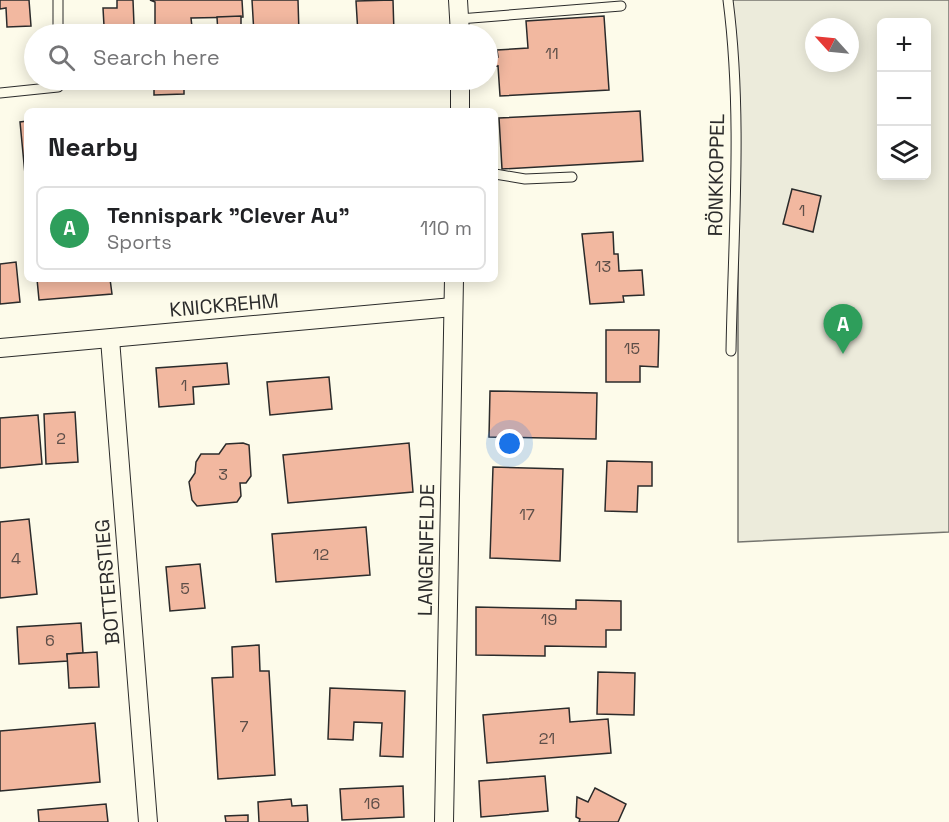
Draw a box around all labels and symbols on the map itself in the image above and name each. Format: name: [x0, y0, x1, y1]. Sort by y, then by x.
north arrow: [805, 18, 859, 72]
house number: 11: [545, 43, 559, 64]
street label: RÖNKKOPPEL: [702, 113, 730, 237]
house number: 1: [799, 200, 805, 221]
house number: 13: [595, 256, 611, 277]
street label: KNICKREHM: [168, 287, 280, 323]
pin: A: [824, 304, 862, 354]
house number: 15: [624, 338, 640, 359]
house number: 1: [181, 375, 187, 396]
house number: 2: [56, 428, 66, 449]
your location: [495, 429, 524, 458]
house number: 3: [218, 464, 228, 485]
street label: LANGENFELDE: [412, 484, 440, 616]
house number: 17: [519, 504, 535, 525]
street label: BOTTERSTIEG: [89, 518, 125, 646]
house number: 12: [313, 544, 329, 565]
house number: 4: [11, 548, 21, 569]
house number: 5: [180, 578, 190, 599]
house number: 19: [541, 609, 557, 630]
house number: 6: [45, 630, 55, 651]
house number: 7: [239, 716, 249, 737]
house number: 21: [539, 728, 555, 749]
house number: 16: [364, 793, 380, 814]

